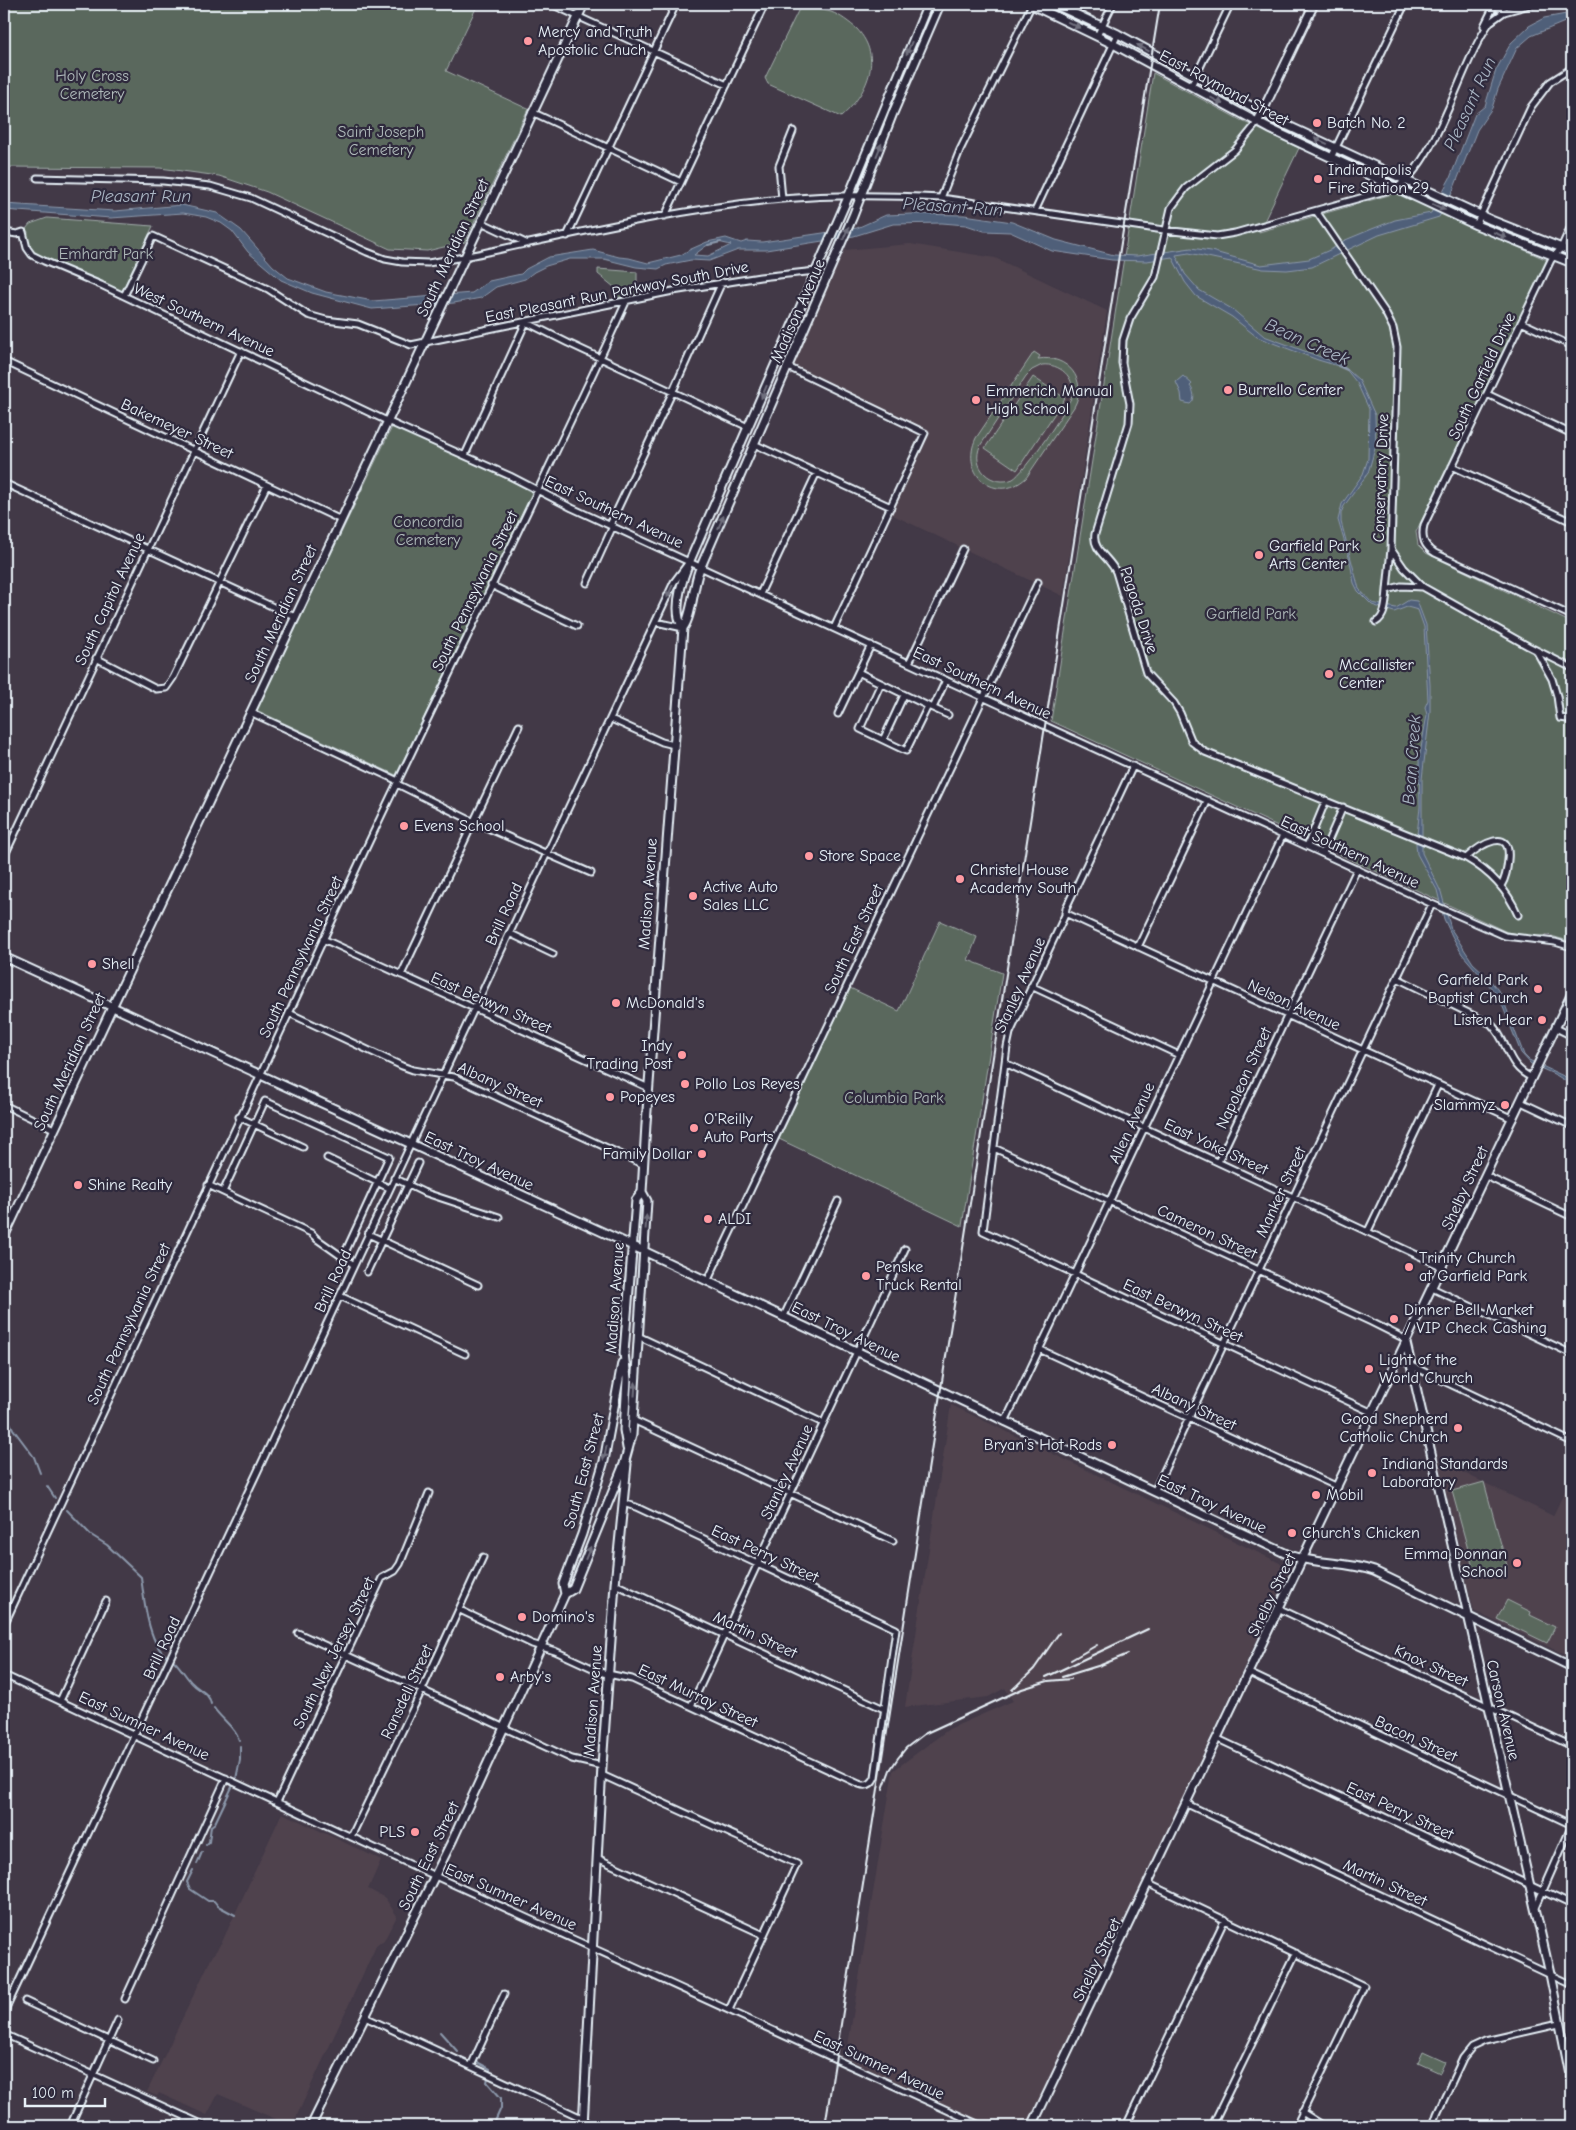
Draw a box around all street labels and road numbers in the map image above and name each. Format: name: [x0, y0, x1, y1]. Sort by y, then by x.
street label: East Raymond Street: [1156, 46, 1292, 130]
street label: South Meridian Street: [413, 176, 493, 320]
street label: Madison Avenue: [767, 256, 829, 366]
street label: East Pleasant Run Parkway South Drive: [484, 258, 750, 326]
street label: West Southern Avenue: [131, 279, 277, 361]
street label: South Garfield Drive: [1445, 310, 1519, 442]
street label: Bakemeyer Street: [118, 395, 236, 463]
street label: Conservatory Drive: [1370, 413, 1392, 543]
street label: East Southern Avenue: [542, 472, 686, 552]
street label: South Pennsylvania Street: [428, 508, 522, 674]
street label: South Capitol Avenue: [71, 530, 149, 668]
street label: South Meridian Street: [241, 542, 321, 686]
street label: Pagoda Drive: [1117, 564, 1161, 656]
street label: East Southern Avenue: [910, 643, 1054, 723]
street label: East Southern Avenue: [1278, 812, 1422, 892]
street label: Madison Avenue: [635, 838, 661, 950]
street label: South Pennsylvania Street: [256, 873, 347, 1041]
street label: Brill Road: [482, 880, 526, 948]
street label: South East Street: [821, 881, 887, 997]
street label: Stanley Avenue: [991, 934, 1049, 1036]
street label: East Berwyn Street: [428, 968, 554, 1038]
street label: Nelson Avenue: [1245, 976, 1343, 1034]
street label: South Meridian Street: [30, 990, 110, 1134]
street label: Napoleon Street: [1213, 1024, 1276, 1132]
street label: Albany Street: [455, 1058, 546, 1112]
street label: Allen Avenue: [1105, 1080, 1159, 1166]
street label: East Yoke Street: [1161, 1115, 1271, 1179]
street label: East Troy Avenue: [421, 1128, 537, 1194]
street label: Shelby Street: [1438, 1143, 1492, 1233]
street label: Manker Street: [1252, 1144, 1310, 1240]
street label: Cameron Street: [1154, 1201, 1260, 1263]
street label: South Pennsylvania Street: [84, 1240, 175, 1408]
street label: Madison Avenue: [602, 1242, 628, 1354]
street label: Brill Road: [311, 1247, 355, 1315]
street label: East Berwyn Street: [1120, 1275, 1246, 1347]
street label: East Troy Avenue: [789, 1298, 903, 1366]
street label: Albany Street: [1149, 1380, 1239, 1435]
street label: South East Street: [560, 1411, 608, 1531]
street label: Stanley Avenue: [757, 1422, 817, 1522]
street label: East Troy Avenue: [1154, 1471, 1270, 1537]
street label: East Perry Street: [709, 1521, 822, 1587]
street label: Shelby Street: [1244, 1550, 1300, 1639]
street label: South New Jersey Street: [289, 1574, 379, 1732]
street label: Martin Street: [710, 1608, 800, 1662]
street label: Brill Road: [140, 1614, 184, 1682]
street label: Knox Street: [1391, 1641, 1471, 1691]
street label: Ransdell Street: [377, 1642, 437, 1742]
street label: Madison Avenue: [580, 1645, 606, 1757]
street label: Carson Avenue: [1483, 1658, 1523, 1762]
street label: East Murray Street: [636, 1661, 761, 1732]
street label: East Sumner Avenue: [76, 1688, 212, 1764]
street label: Bacon Street: [1372, 1712, 1460, 1766]
street label: East Perry Street: [1344, 1778, 1457, 1844]
street label: South East Street: [395, 1798, 463, 1913]
street label: Martin Street: [1340, 1856, 1430, 1910]
street label: East Sumner Avenue: [442, 1860, 580, 1934]
street label: Shelby Street: [1069, 1915, 1125, 2004]
street label: East Sumner Avenue: [811, 2027, 947, 2103]

